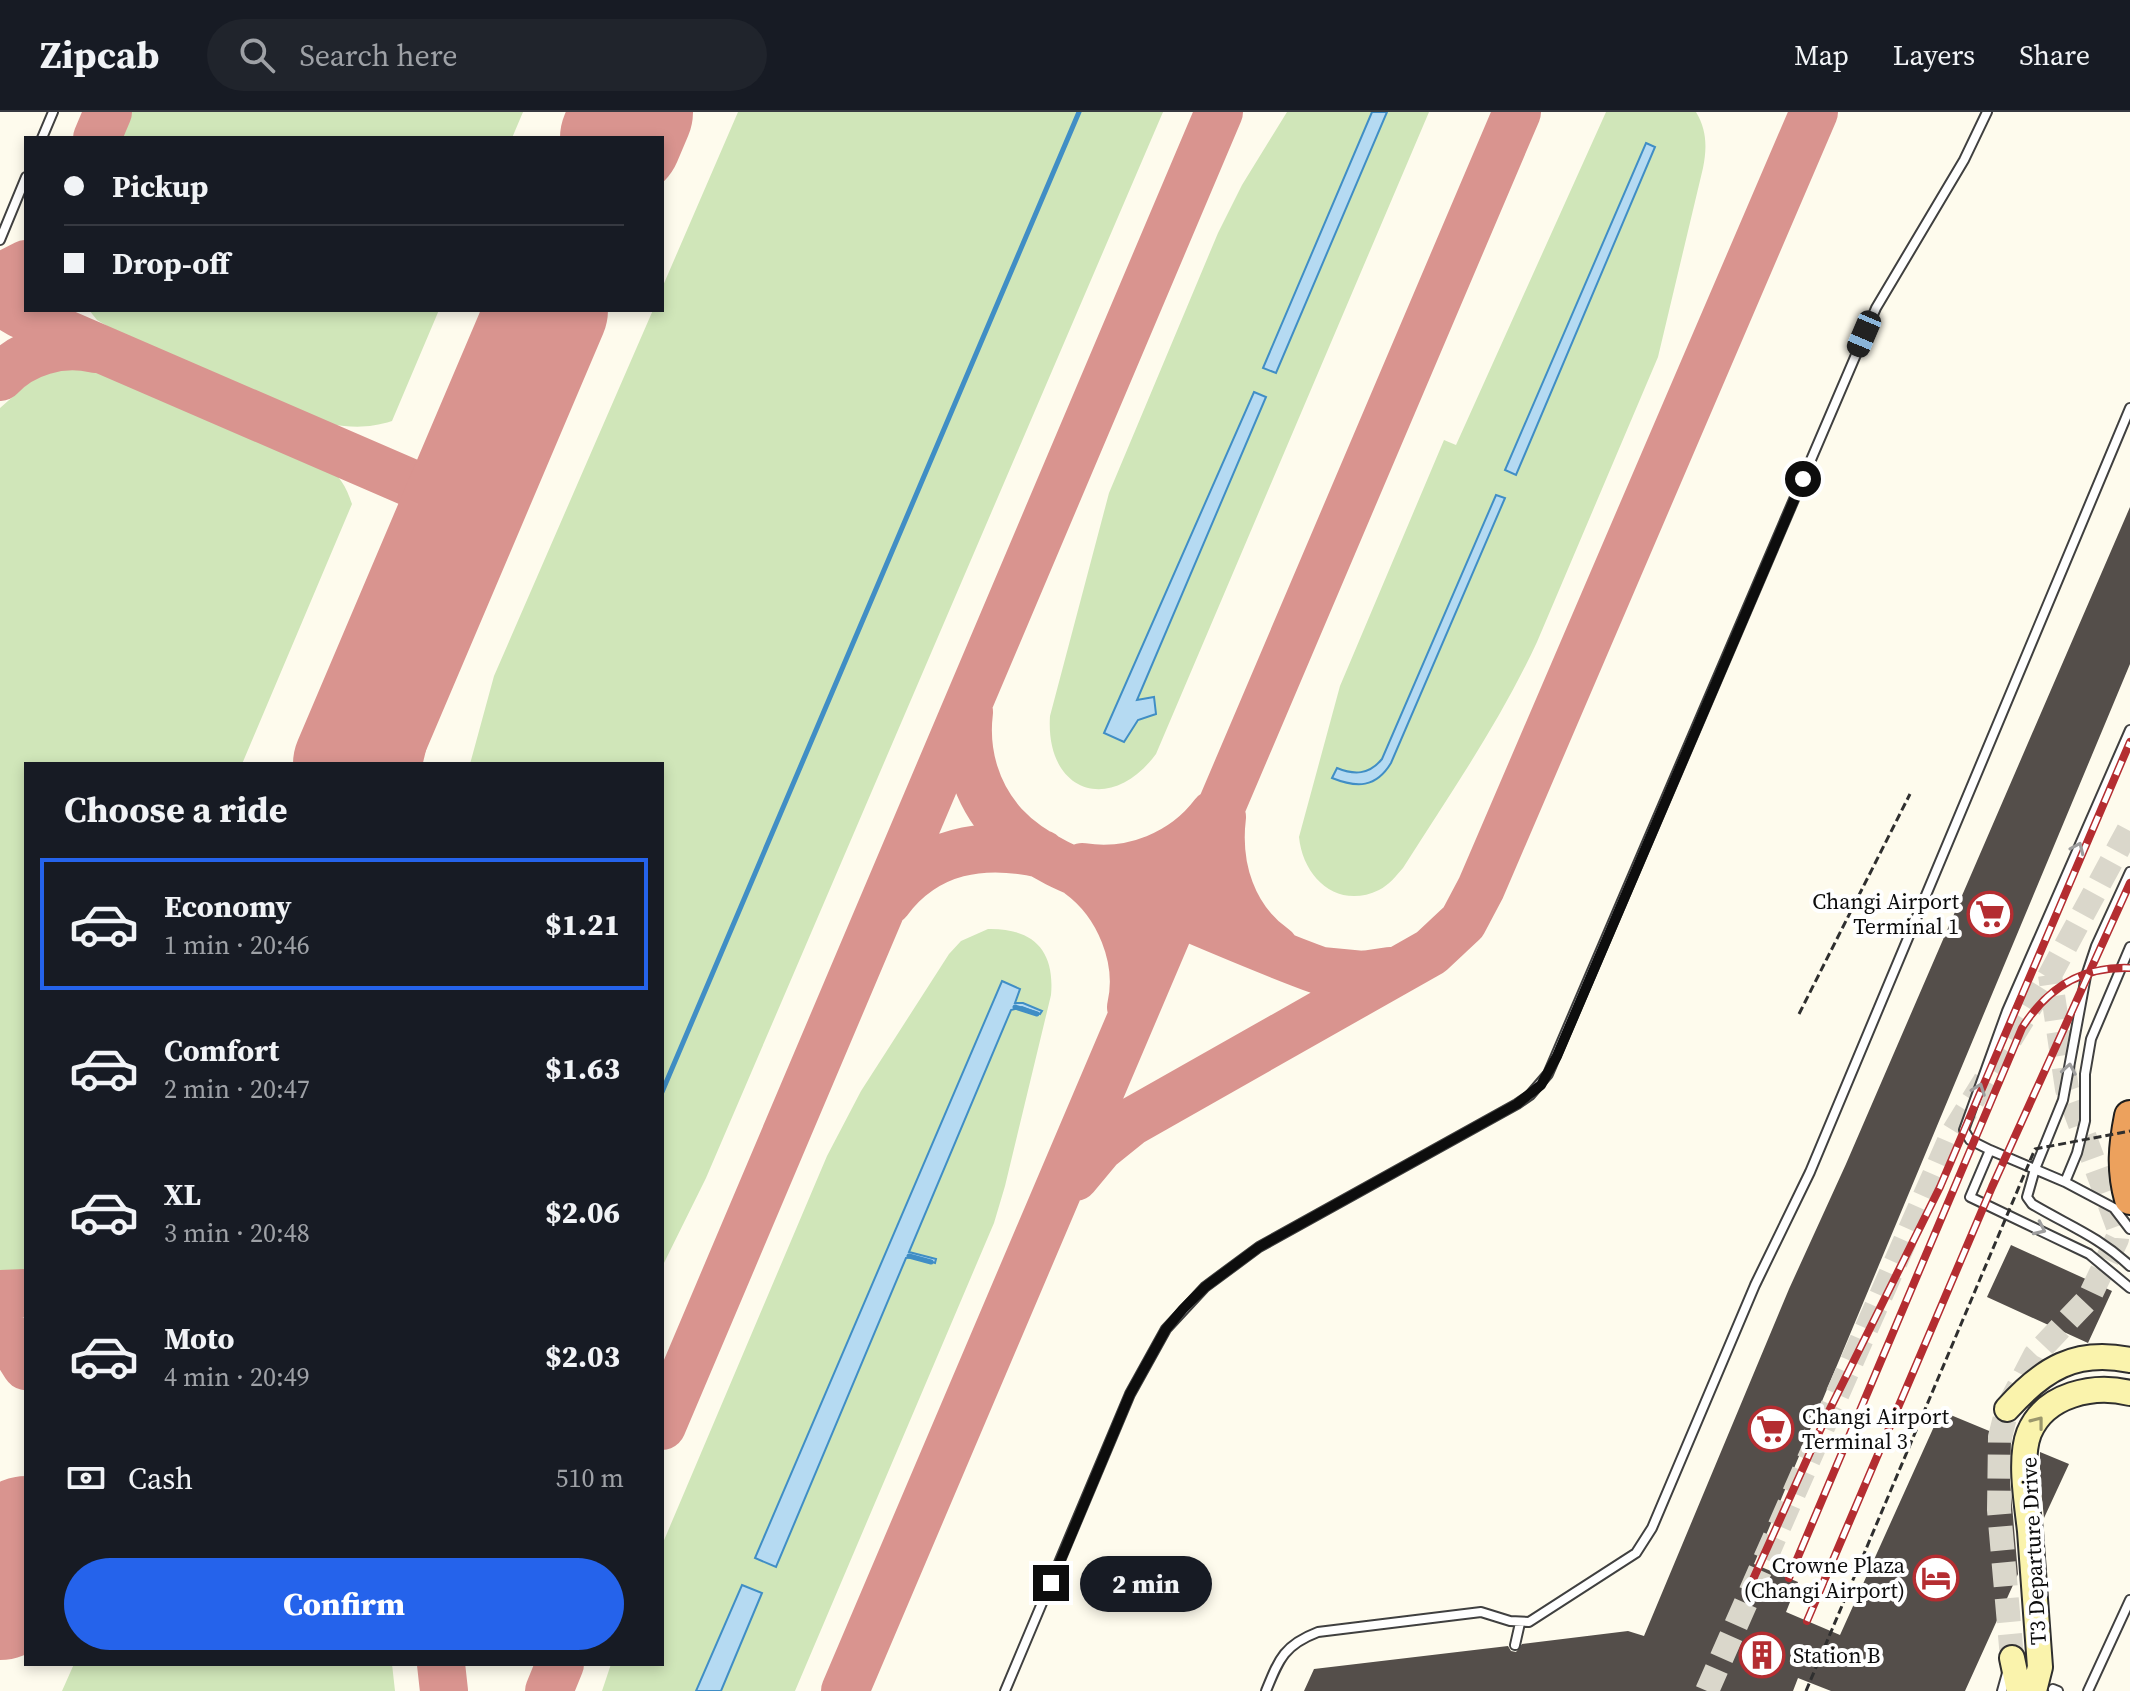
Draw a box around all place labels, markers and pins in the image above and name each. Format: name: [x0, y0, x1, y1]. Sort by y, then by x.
place label: Changi Airport Terminal 1: [1812, 886, 1960, 941]
supermarket icon: Changi Airport Terminal 1: [1966, 890, 2014, 938]
place label: Changi Airport Terminal 3: [1802, 1401, 1950, 1456]
supermarket icon: Changi Airport Terminal 3: [1747, 1405, 1795, 1453]
place label: Crowne Plaza (Changi Airport): [1744, 1550, 1906, 1605]
hotel icon: Crowne Plaza (Changi Airport): [1912, 1554, 1960, 1602]
building icon: Station B: [1738, 1631, 1786, 1679]
place label: Station B: [1793, 1640, 1880, 1670]

